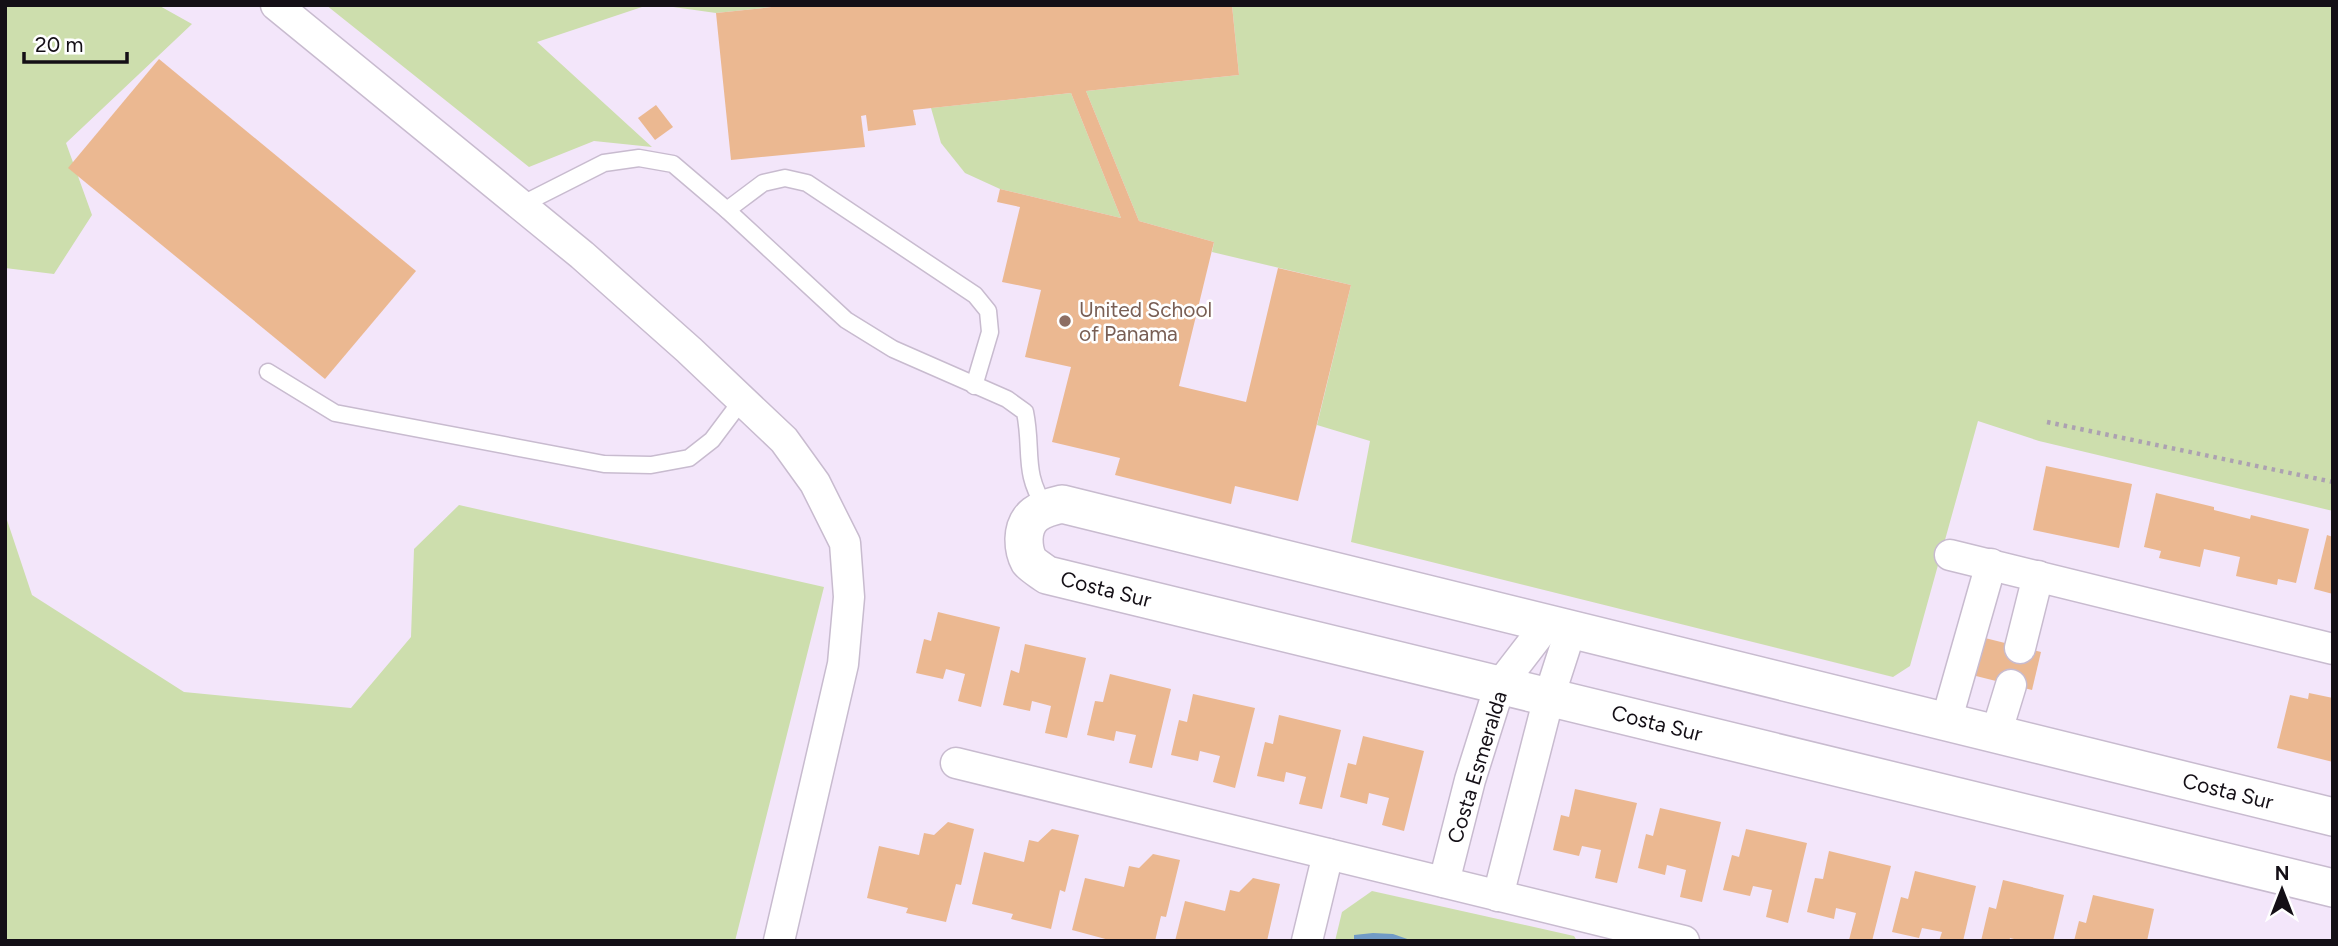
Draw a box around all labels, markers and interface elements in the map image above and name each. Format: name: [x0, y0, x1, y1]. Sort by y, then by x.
scale bar: [24, 21, 128, 65]
text: 20 m: [35, 32, 83, 57]
place label: United School of Panama: [1079, 297, 1212, 346]
marker: United School of Panama: [1057, 313, 1073, 329]
street label: Costa Sur: [1058, 566, 1154, 612]
street label: Costa Esmeralda: [1442, 688, 1512, 846]
street label: Costa Sur: [1609, 700, 1705, 746]
street label: Costa Sur: [2180, 768, 2276, 814]
north arrow: [2247, 855, 2317, 925]
text: N: [2275, 862, 2289, 885]

